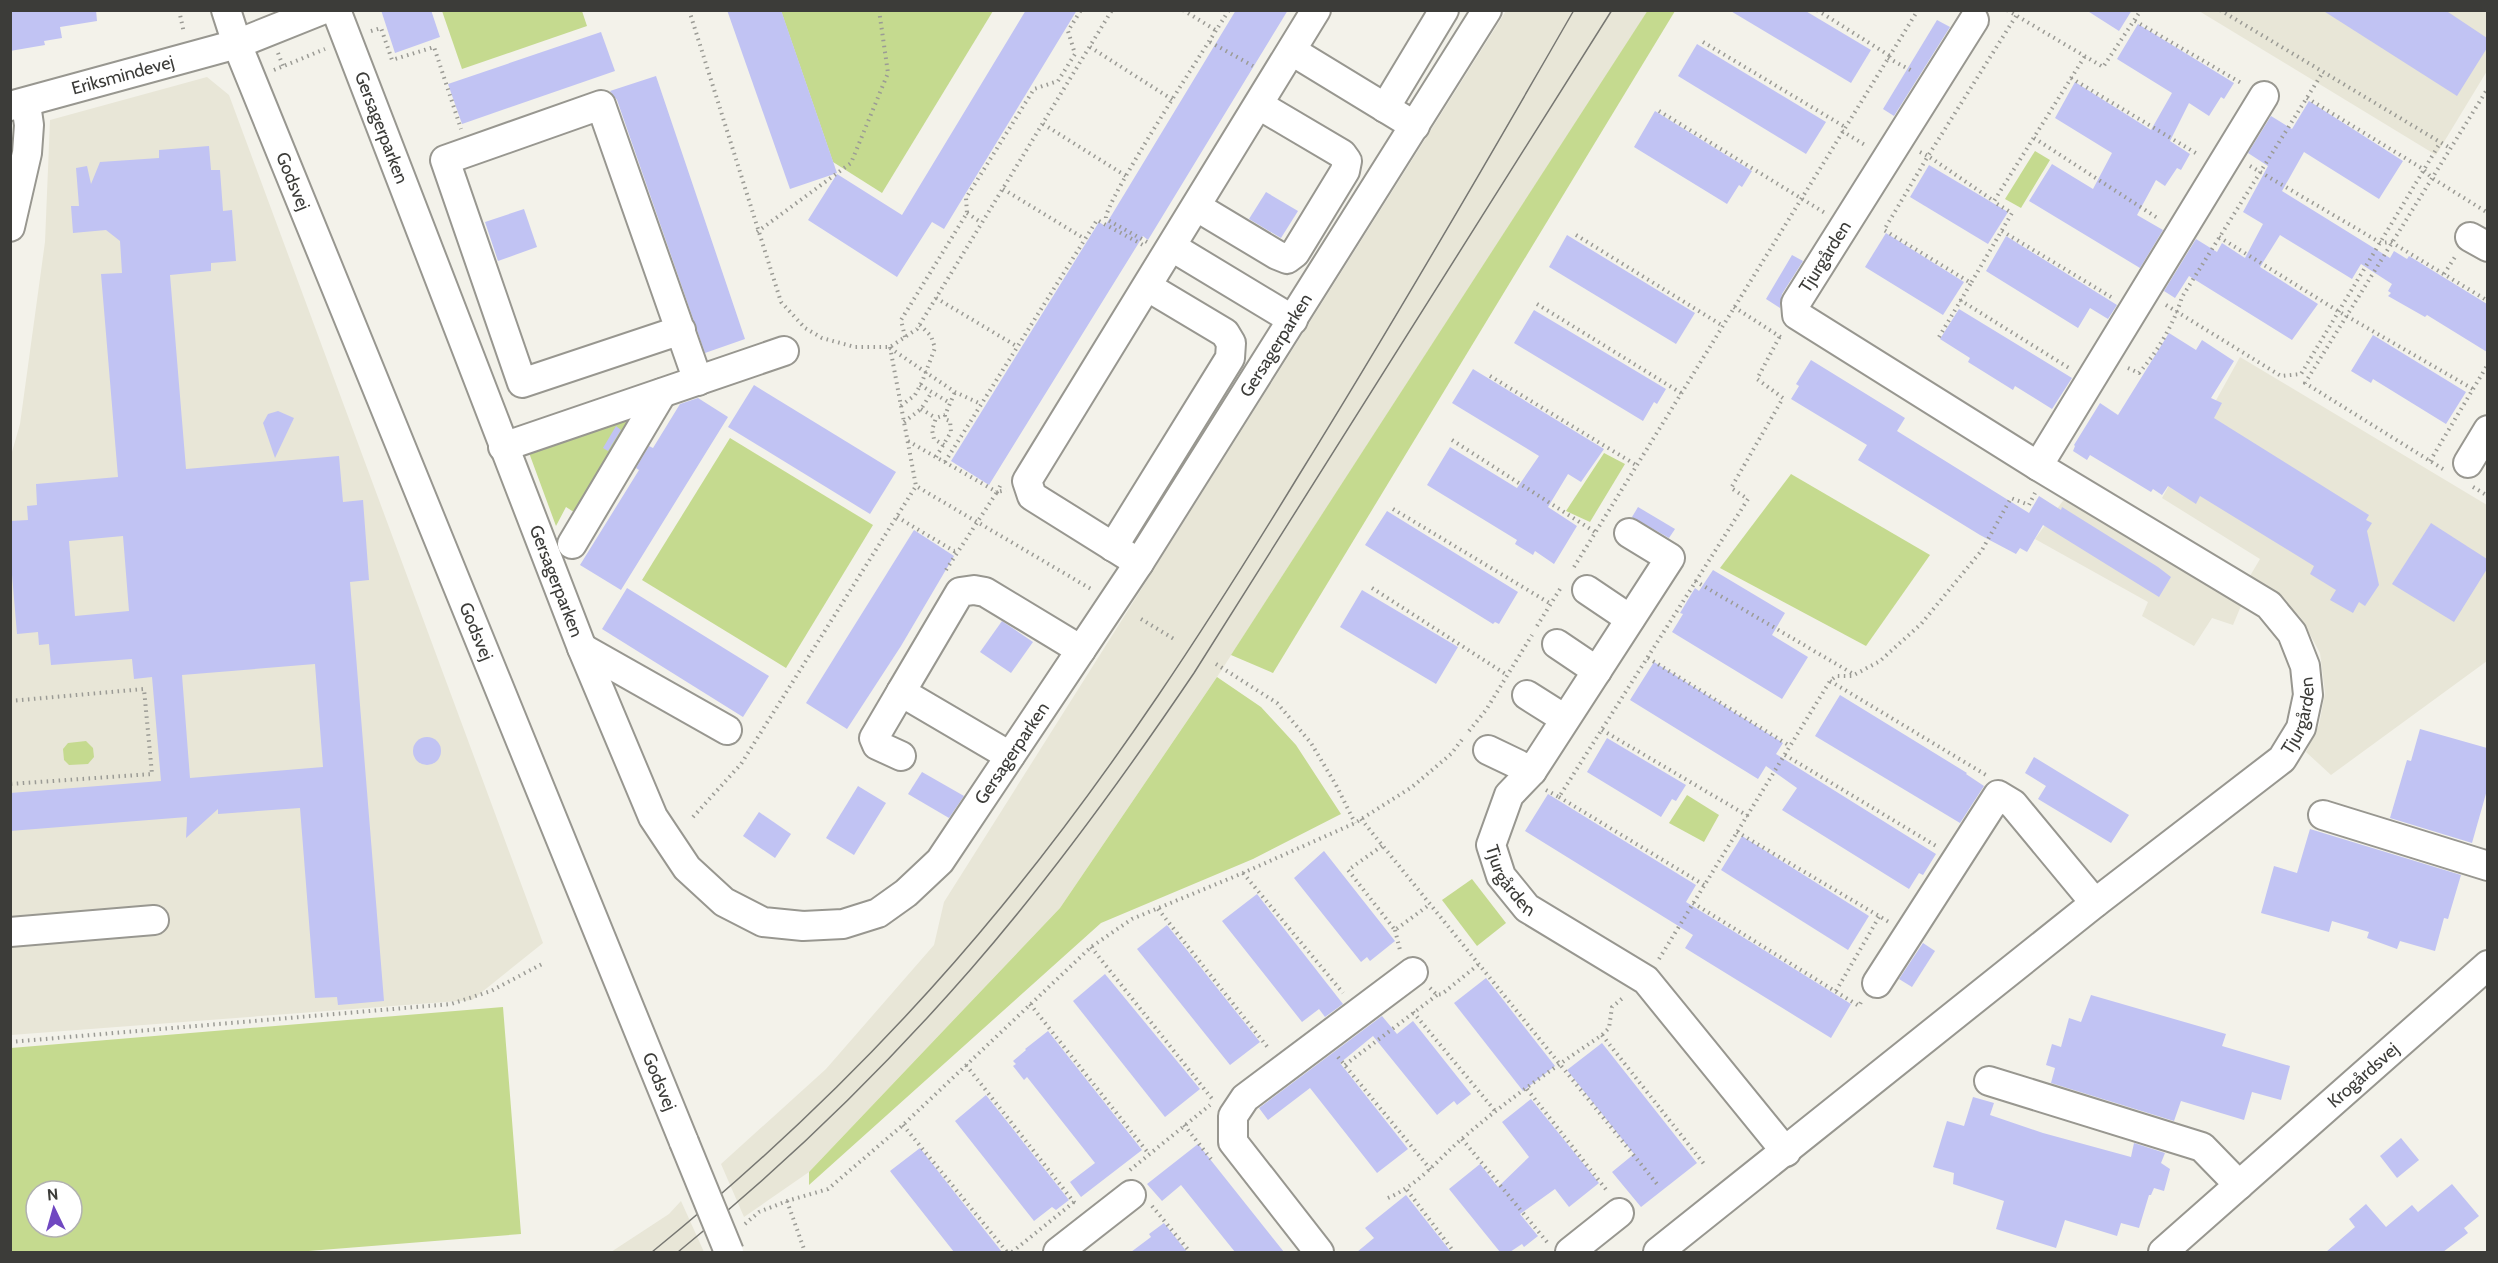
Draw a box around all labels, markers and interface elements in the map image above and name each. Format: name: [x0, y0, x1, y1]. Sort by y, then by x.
street label: Eriksmindevej: [69, 51, 177, 100]
street label: Gersagerparken: [350, 68, 413, 187]
street label: Godsvej: [271, 149, 315, 214]
street label: Tjurgården: [1794, 217, 1856, 297]
street label: Gersagerparken: [1235, 289, 1317, 401]
street label: Gersagerparken: [525, 522, 588, 640]
street label: Godsvej: [454, 599, 498, 664]
street label: Tjurgården: [2276, 676, 2319, 758]
street label: Gersagerparken: [970, 698, 1054, 809]
street label: Tjurgården: [1481, 842, 1539, 921]
street label: Krogårdsvej: [2323, 1038, 2403, 1113]
street label: Godsvej: [638, 1049, 681, 1114]
north arrow: [24, 1179, 84, 1239]
text: N: [46, 1185, 59, 1205]

